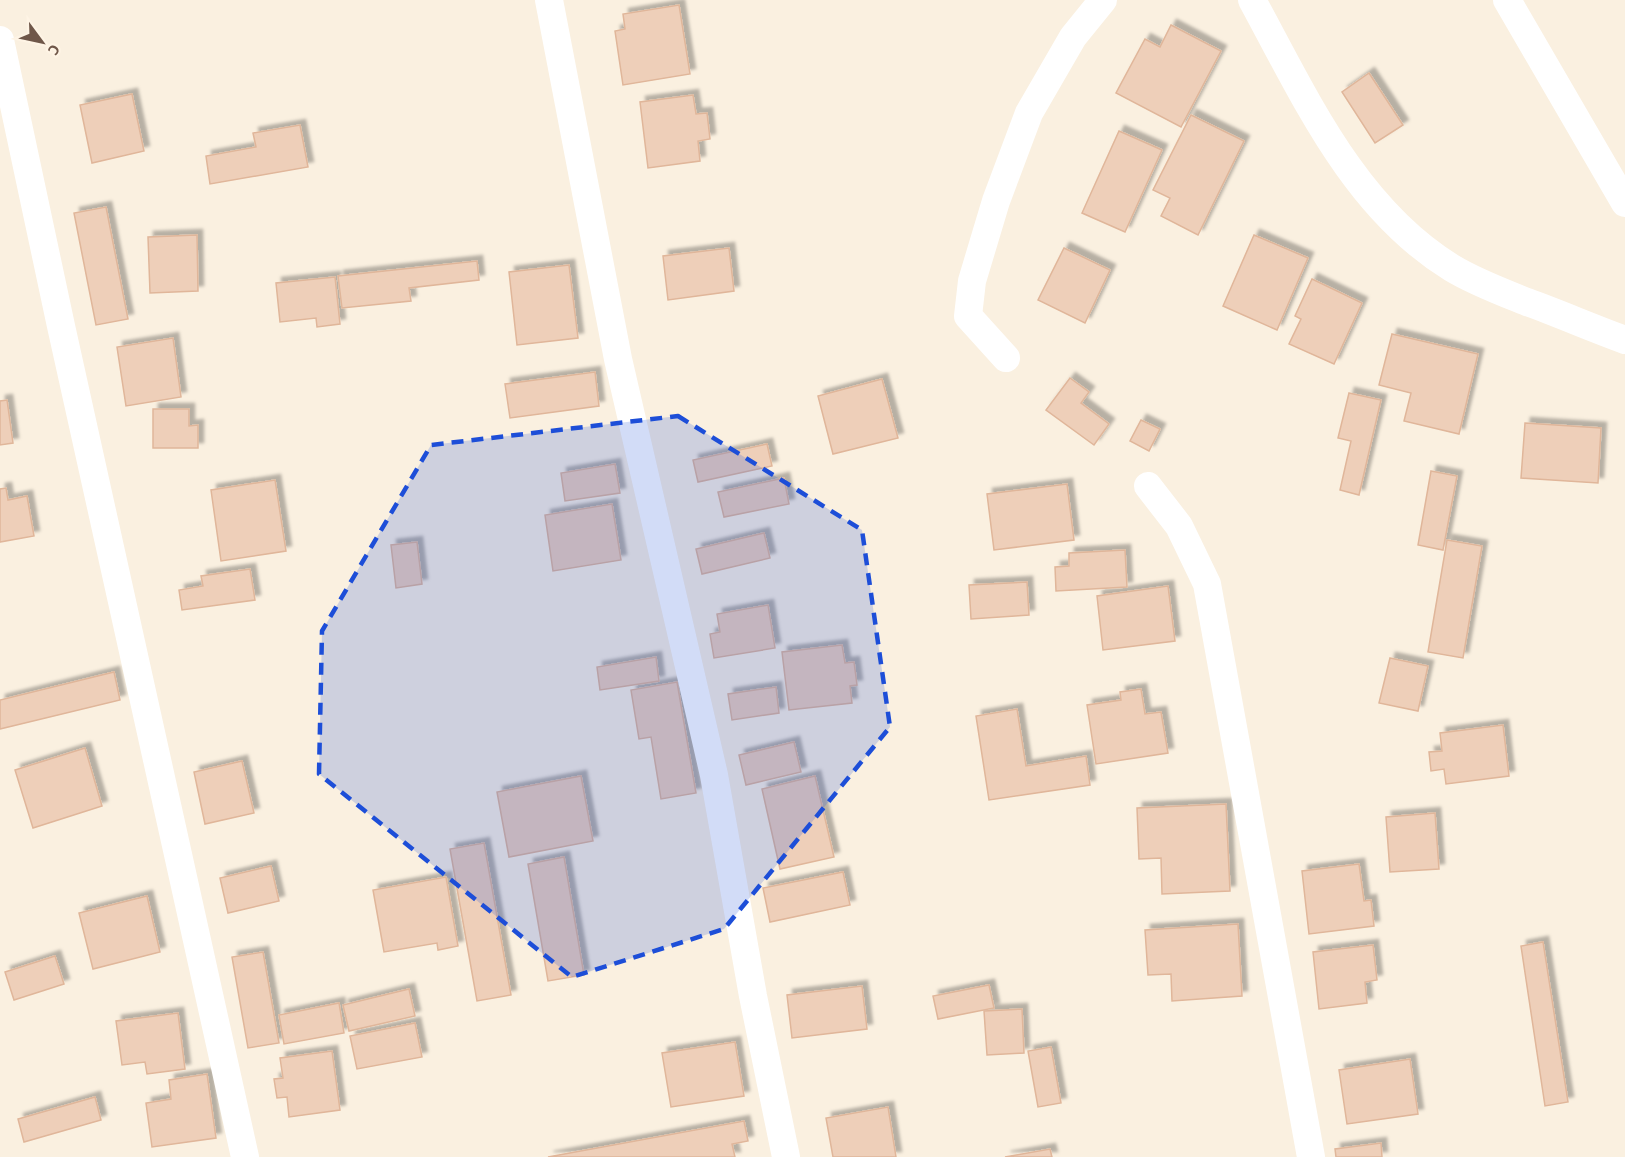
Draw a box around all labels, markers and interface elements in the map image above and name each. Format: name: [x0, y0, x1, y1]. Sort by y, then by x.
north arrow: [12, 12, 72, 72]
text: С: [45, 42, 63, 58]

